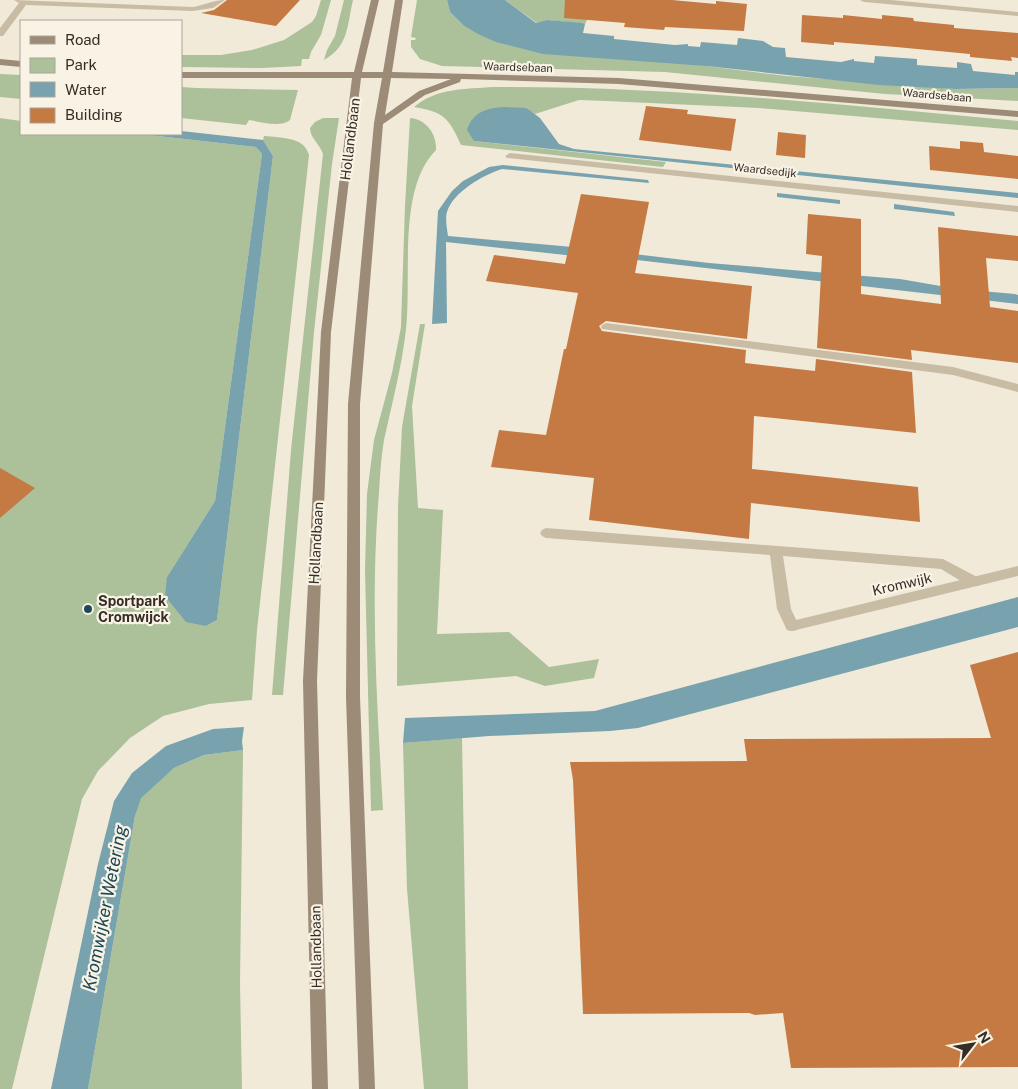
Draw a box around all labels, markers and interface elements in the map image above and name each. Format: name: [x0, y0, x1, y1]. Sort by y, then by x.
legend: [20, 20, 182, 135]
text: Road: [65, 31, 101, 48]
text: Park: [65, 56, 97, 73]
street label: Waardsebaan: [483, 60, 553, 74]
text: Water: [65, 81, 107, 98]
street label: Waardsebaan: [902, 86, 972, 104]
street label: Hollandbaan: [337, 97, 363, 181]
text: Building: [65, 106, 123, 123]
street label: Waardsedijk: [733, 161, 797, 179]
street label: Hollandbaan: [306, 501, 326, 585]
street label: Kromwijk: [871, 569, 934, 599]
place label: Sportpark Cromwijck: [98, 593, 169, 625]
marker: Sportpark Cromwijck: [82, 603, 94, 615]
water label: Kromwijker Wetering: [78, 823, 131, 993]
street label: Hollandbaan: [307, 905, 325, 989]
north arrow: [948, 1019, 998, 1069]
text: N: [974, 1028, 994, 1046]

